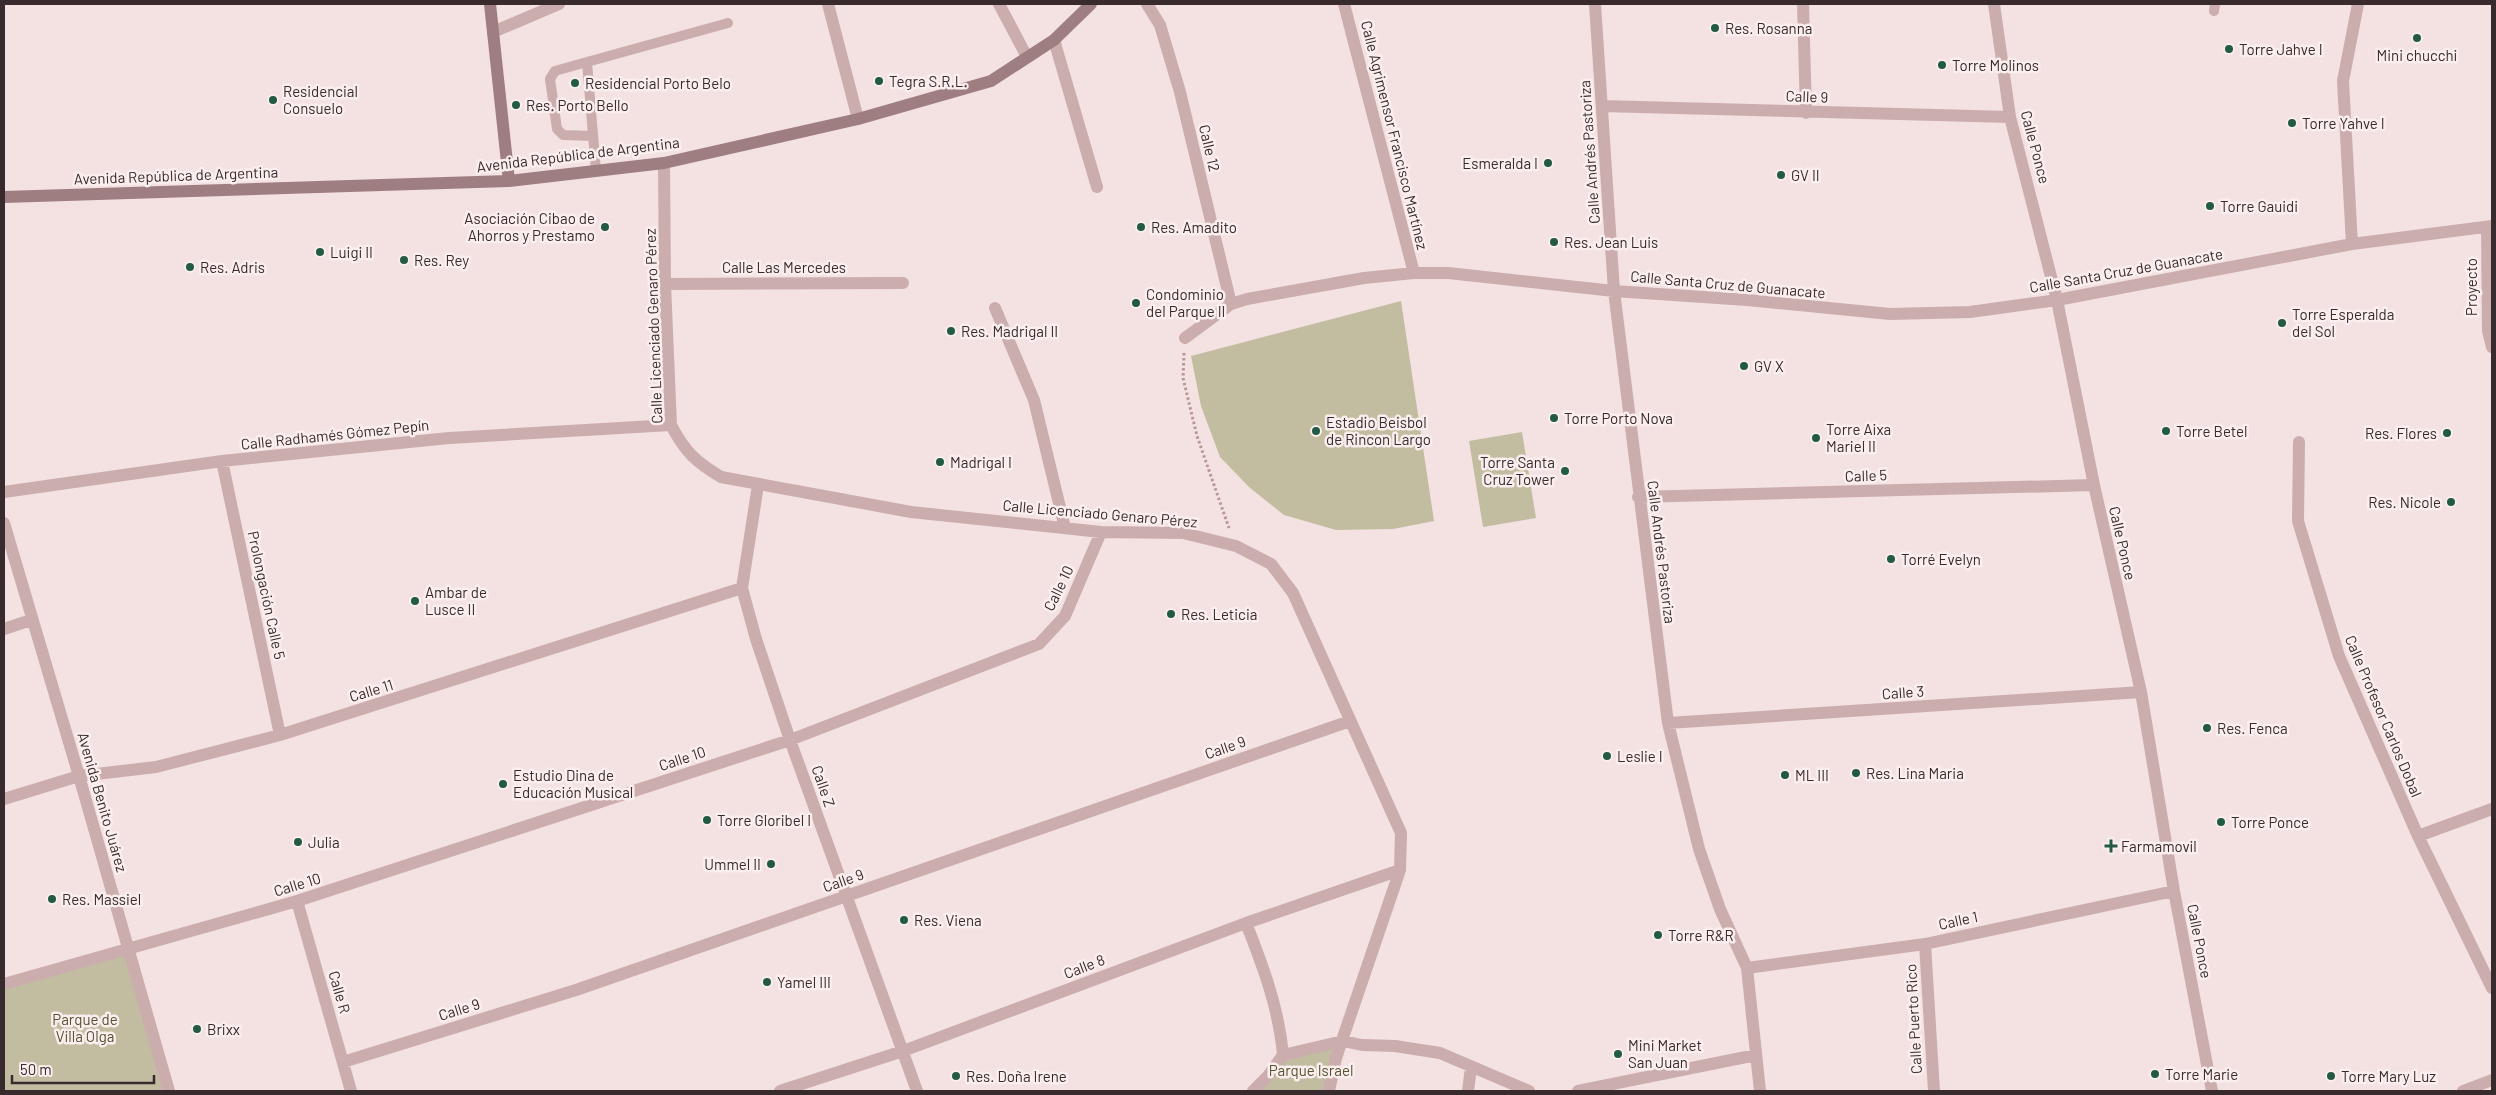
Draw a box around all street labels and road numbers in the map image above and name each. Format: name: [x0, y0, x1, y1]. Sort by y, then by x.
street label: Calle Agrimensor Francisco Martínez: [1358, 19, 1432, 252]
street label: Calle Andrés Pastoriza: [1575, 80, 1603, 224]
street label: Calle 9: [1786, 86, 1828, 106]
street label: Calle Ponce: [2018, 108, 2054, 186]
street label: Calle 12: [1196, 123, 1224, 173]
street label: Avenida República de Argentina: [475, 133, 681, 175]
street label: Avenida República de Argentina: [74, 162, 278, 188]
street label: Calle Licenciado Genaro Pérez: [641, 228, 665, 424]
street label: Calle Santa Cruz de Guanacate: [2028, 244, 2224, 296]
street label: Calle Las Mercedes: [722, 258, 846, 276]
street label: Proyecto: [2462, 258, 2480, 316]
street label: Calle Santa Cruz de Guanacate: [1630, 266, 1826, 302]
street label: Calle Radhamés Gómez Pepín: [240, 415, 430, 453]
street label: Calle 5: [1845, 465, 1887, 485]
street label: Calle Andrés Pastoriza: [1644, 479, 1680, 625]
street label: Calle Licenciado Genaro Pérez: [1002, 496, 1198, 531]
street label: Calle Ponce: [2106, 504, 2140, 582]
street label: Prolongación Calle 5: [245, 529, 289, 661]
street label: Calle 10: [1039, 562, 1077, 614]
street label: Calle Profesor Carlos Dobal: [2342, 632, 2426, 800]
street label: Calle 11: [347, 675, 395, 705]
street label: Calle 3: [1881, 682, 1925, 702]
street label: Avenida Benito Juárez: [74, 730, 132, 874]
street label: Calle 9: [1202, 732, 1248, 762]
street label: Calle 10: [656, 742, 708, 774]
street label: Calle Z: [809, 763, 839, 809]
street label: Calle 9: [820, 865, 866, 895]
street label: Calle 10: [271, 868, 323, 900]
street label: Calle Ponce: [2184, 902, 2216, 980]
street label: Calle 1: [1937, 907, 1979, 933]
street label: Calle 8: [1061, 950, 1107, 982]
street label: Calle Puerto Rico: [1901, 963, 1925, 1075]
street label: Calle R: [325, 968, 355, 1016]
street label: Calle 9: [436, 994, 482, 1024]

